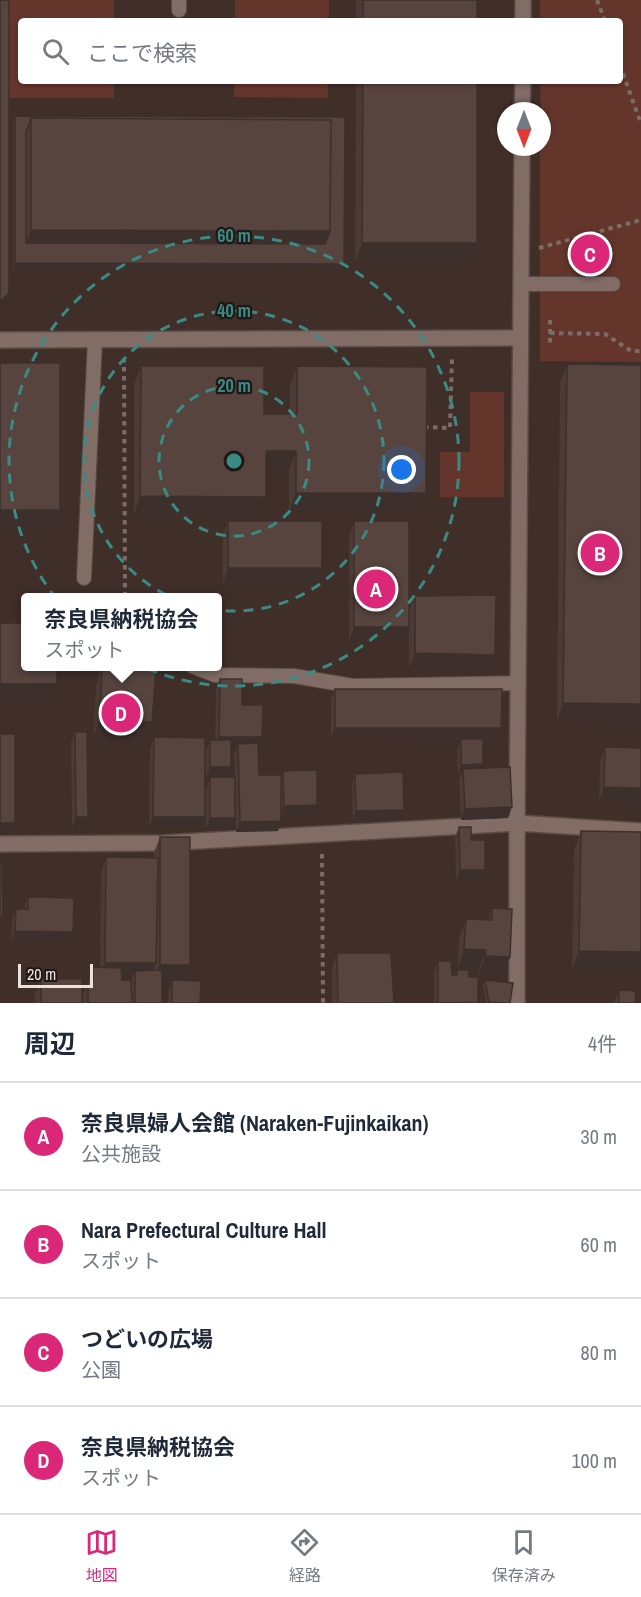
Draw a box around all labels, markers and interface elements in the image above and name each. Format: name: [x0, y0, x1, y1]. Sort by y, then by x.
search box: [18, 18, 623, 84]
icon: search: [39, 35, 72, 68]
text: ここで検索: [87, 38, 197, 68]
north arrow: [497, 102, 551, 156]
text: 60 m: [217, 223, 251, 248]
pin: C: [570, 232, 610, 276]
text: 40 m: [217, 298, 251, 323]
text: 20 m: [217, 373, 251, 398]
centre of rings: [224, 451, 244, 471]
your location: [387, 455, 416, 484]
pin: B: [580, 530, 620, 576]
pin: A: [356, 566, 395, 612]
popup: [21, 593, 222, 671]
text: 奈良県納税協会: [44, 604, 199, 634]
text: スポット: [44, 636, 124, 663]
pin: D: [102, 690, 140, 736]
scale bar: [18, 961, 93, 989]
text: 20 m: [27, 963, 56, 985]
text: 周辺: [24, 1026, 76, 1061]
text: 4件: [588, 1030, 617, 1057]
text: 奈良県婦人会館 (Naraken-Fujinkaikan): [81, 1108, 429, 1138]
text: A: [38, 1123, 49, 1150]
text: 30 m: [581, 1123, 617, 1150]
text: 公共施設: [81, 1140, 161, 1167]
text: Nara Prefectural Culture Hall: [81, 1215, 327, 1245]
text: B: [38, 1231, 49, 1258]
text: 60 m: [581, 1231, 617, 1258]
text: スポット: [81, 1247, 161, 1274]
text: つどいの広場: [81, 1324, 213, 1354]
text: C: [38, 1339, 49, 1366]
text: 80 m: [581, 1339, 617, 1366]
text: 公園: [81, 1356, 121, 1383]
text: 奈良県納税協会: [81, 1432, 235, 1462]
text: D: [38, 1447, 49, 1474]
text: 100 m: [571, 1447, 617, 1474]
text: スポット: [81, 1464, 161, 1491]
tab: 地図: [85, 1526, 118, 1586]
tab: 経路: [288, 1526, 321, 1586]
tab: 保存済み: [492, 1526, 556, 1586]

